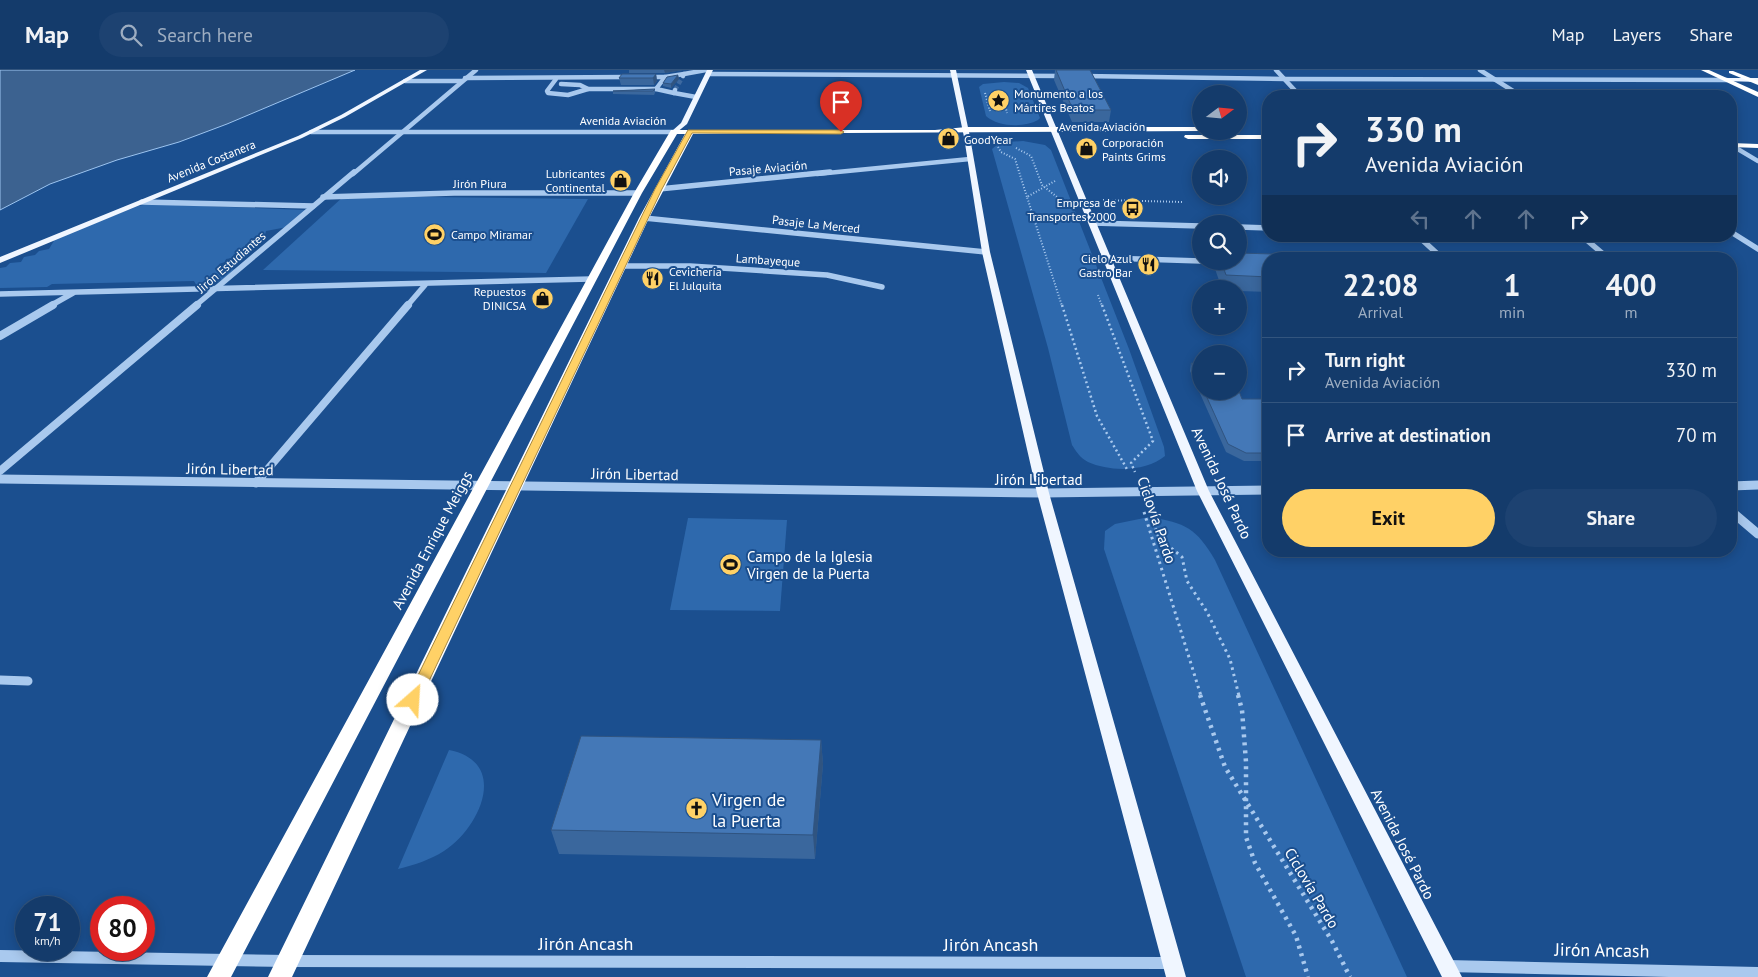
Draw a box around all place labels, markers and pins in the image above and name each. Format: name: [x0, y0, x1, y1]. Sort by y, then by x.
pin: [820, 81, 862, 132]
place label: Monumento a los Mártires Beatos: [1014, 86, 1103, 115]
place icon: Monumento a los Mártires Beatos: [986, 88, 1010, 112]
shop icon: GoodYear: [936, 127, 960, 151]
place label: GoodYear: [964, 132, 1012, 147]
place label: Corporación Paints Grims: [1102, 135, 1166, 164]
shop icon: Corporación Paints Grims: [1074, 137, 1098, 161]
place label: Lubricantes Continental: [546, 166, 605, 195]
shop icon: Lubricantes Continental: [609, 168, 633, 192]
place label: Empresa de Transportes 2000: [1027, 195, 1116, 224]
bus stop icon: Empresa de Transportes 2000: [1120, 197, 1144, 221]
sports icon: Campo Miramar: [423, 222, 447, 246]
place label: Campo Miramar: [451, 227, 532, 242]
place label: Cielo Azul Gastro Bar: [1079, 251, 1132, 280]
restaurant icon: Cielo Azul Gastro Bar: [1136, 253, 1160, 277]
place label: Cevichería El Julquita: [669, 264, 722, 293]
restaurant icon: Cevichería El Julquita: [641, 266, 665, 290]
place label: Repuestos DINICSA: [474, 284, 526, 313]
shop icon: Repuestos DINICSA: [530, 286, 554, 310]
place label: Campo de la Iglesia Virgen de la Puerta: [746, 547, 873, 583]
sports icon: Campo de la Iglesia Virgen de la Puerta: [719, 553, 743, 577]
place label: Virgen de la Puerta: [711, 788, 785, 832]
church icon: Virgen de la Puerta: [684, 797, 708, 821]

